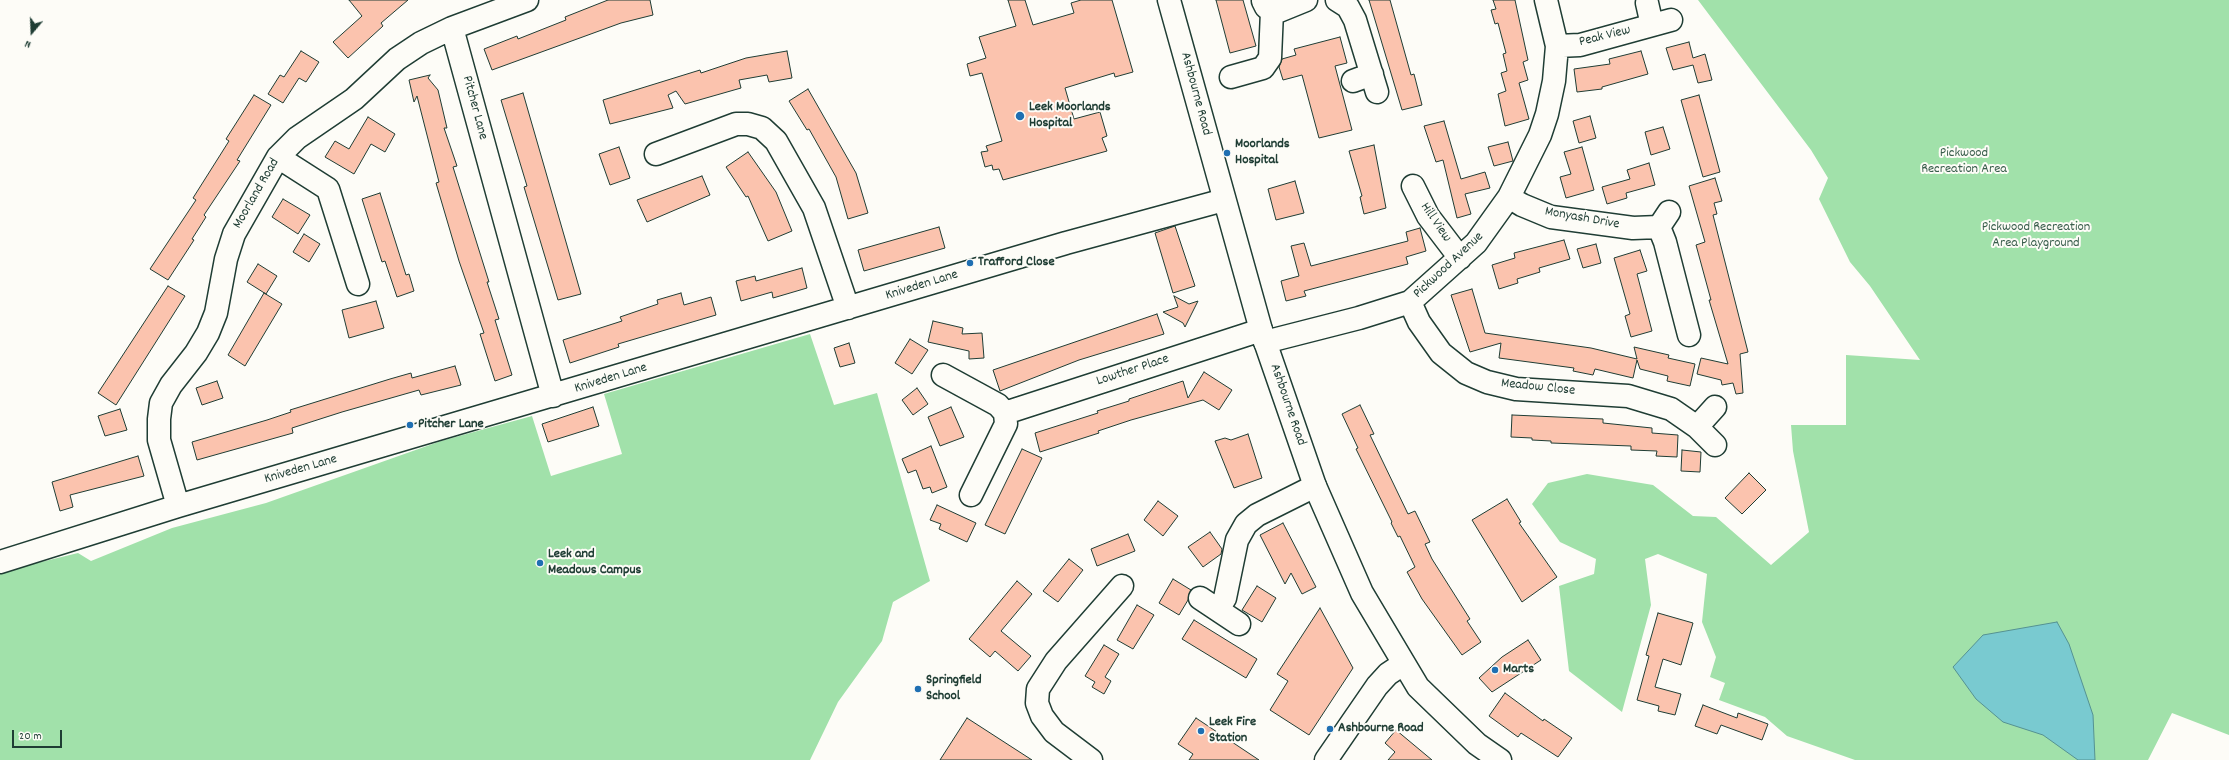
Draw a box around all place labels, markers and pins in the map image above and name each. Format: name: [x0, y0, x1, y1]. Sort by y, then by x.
place label: Leek Moorlands Hospital: [1029, 100, 1111, 132]
marker: Leek Moorlands Hospital: [1014, 110, 1026, 122]
place label: Moorlands Hospital: [1235, 137, 1290, 170]
marker: Moorlands Hospital: [1222, 148, 1232, 158]
place label: Trafford Close: [978, 255, 1055, 271]
marker: Trafford Close: [965, 258, 975, 268]
place label: Pitcher Lane: [418, 417, 484, 433]
marker: Pitcher Lane: [405, 420, 415, 430]
place label: Leek and Meadows Campus: [548, 547, 641, 580]
marker: Leek and Meadows Campus: [535, 558, 545, 568]
place label: Marts: [1503, 662, 1534, 678]
marker: Marts: [1490, 665, 1500, 675]
place label: Springfield School: [926, 673, 982, 706]
marker: Springfield School: [913, 684, 923, 694]
place label: Leek Fire Station: [1209, 715, 1256, 748]
place label: Ashbourne Road: [1338, 721, 1423, 737]
marker: Ashbourne Road: [1325, 724, 1335, 734]
marker: Leek Fire Station: [1196, 726, 1206, 736]

